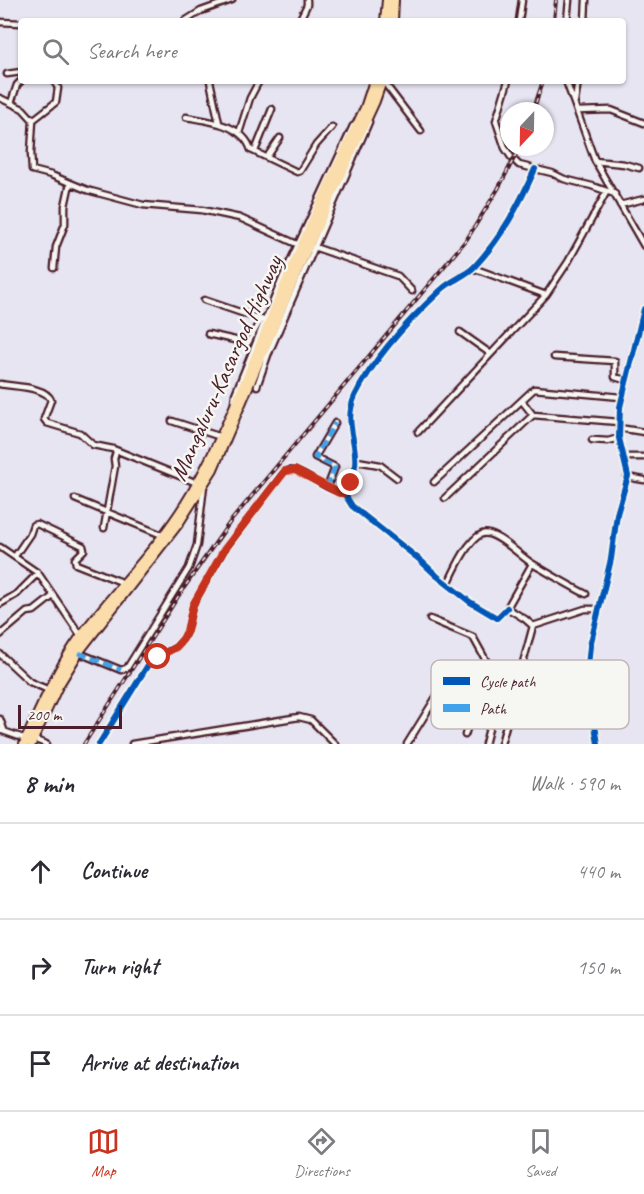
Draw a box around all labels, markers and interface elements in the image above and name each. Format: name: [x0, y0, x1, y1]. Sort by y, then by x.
search box: [18, 18, 626, 84]
icon: search: [39, 35, 72, 68]
text: Search here: [87, 37, 177, 65]
north arrow: [500, 102, 554, 156]
street label: Mangaluru-Kasargod Highway: [163, 249, 290, 485]
route end: [337, 469, 363, 495]
route start: [144, 643, 170, 669]
legend: [431, 660, 629, 729]
text: Cycle path: [480, 672, 536, 692]
text: Path: [480, 699, 507, 719]
scale bar: [18, 702, 122, 730]
text: 200 m: [27, 705, 61, 725]
text: 8 min: [24, 767, 74, 800]
text: Walk · 590 m: [530, 771, 620, 796]
icon: ahead: [24, 855, 57, 888]
text: Continue: [81, 857, 147, 885]
text: 440 m: [577, 859, 620, 884]
icon: right: [24, 951, 57, 984]
text: Turn right: [81, 953, 158, 981]
text: 150 m: [577, 955, 620, 980]
icon: arrive: [24, 1047, 57, 1080]
text: Arrive at destination: [81, 1049, 238, 1077]
tab: Map: [87, 1125, 120, 1181]
tab: Directions: [294, 1125, 350, 1181]
tab: Saved: [524, 1125, 557, 1181]

